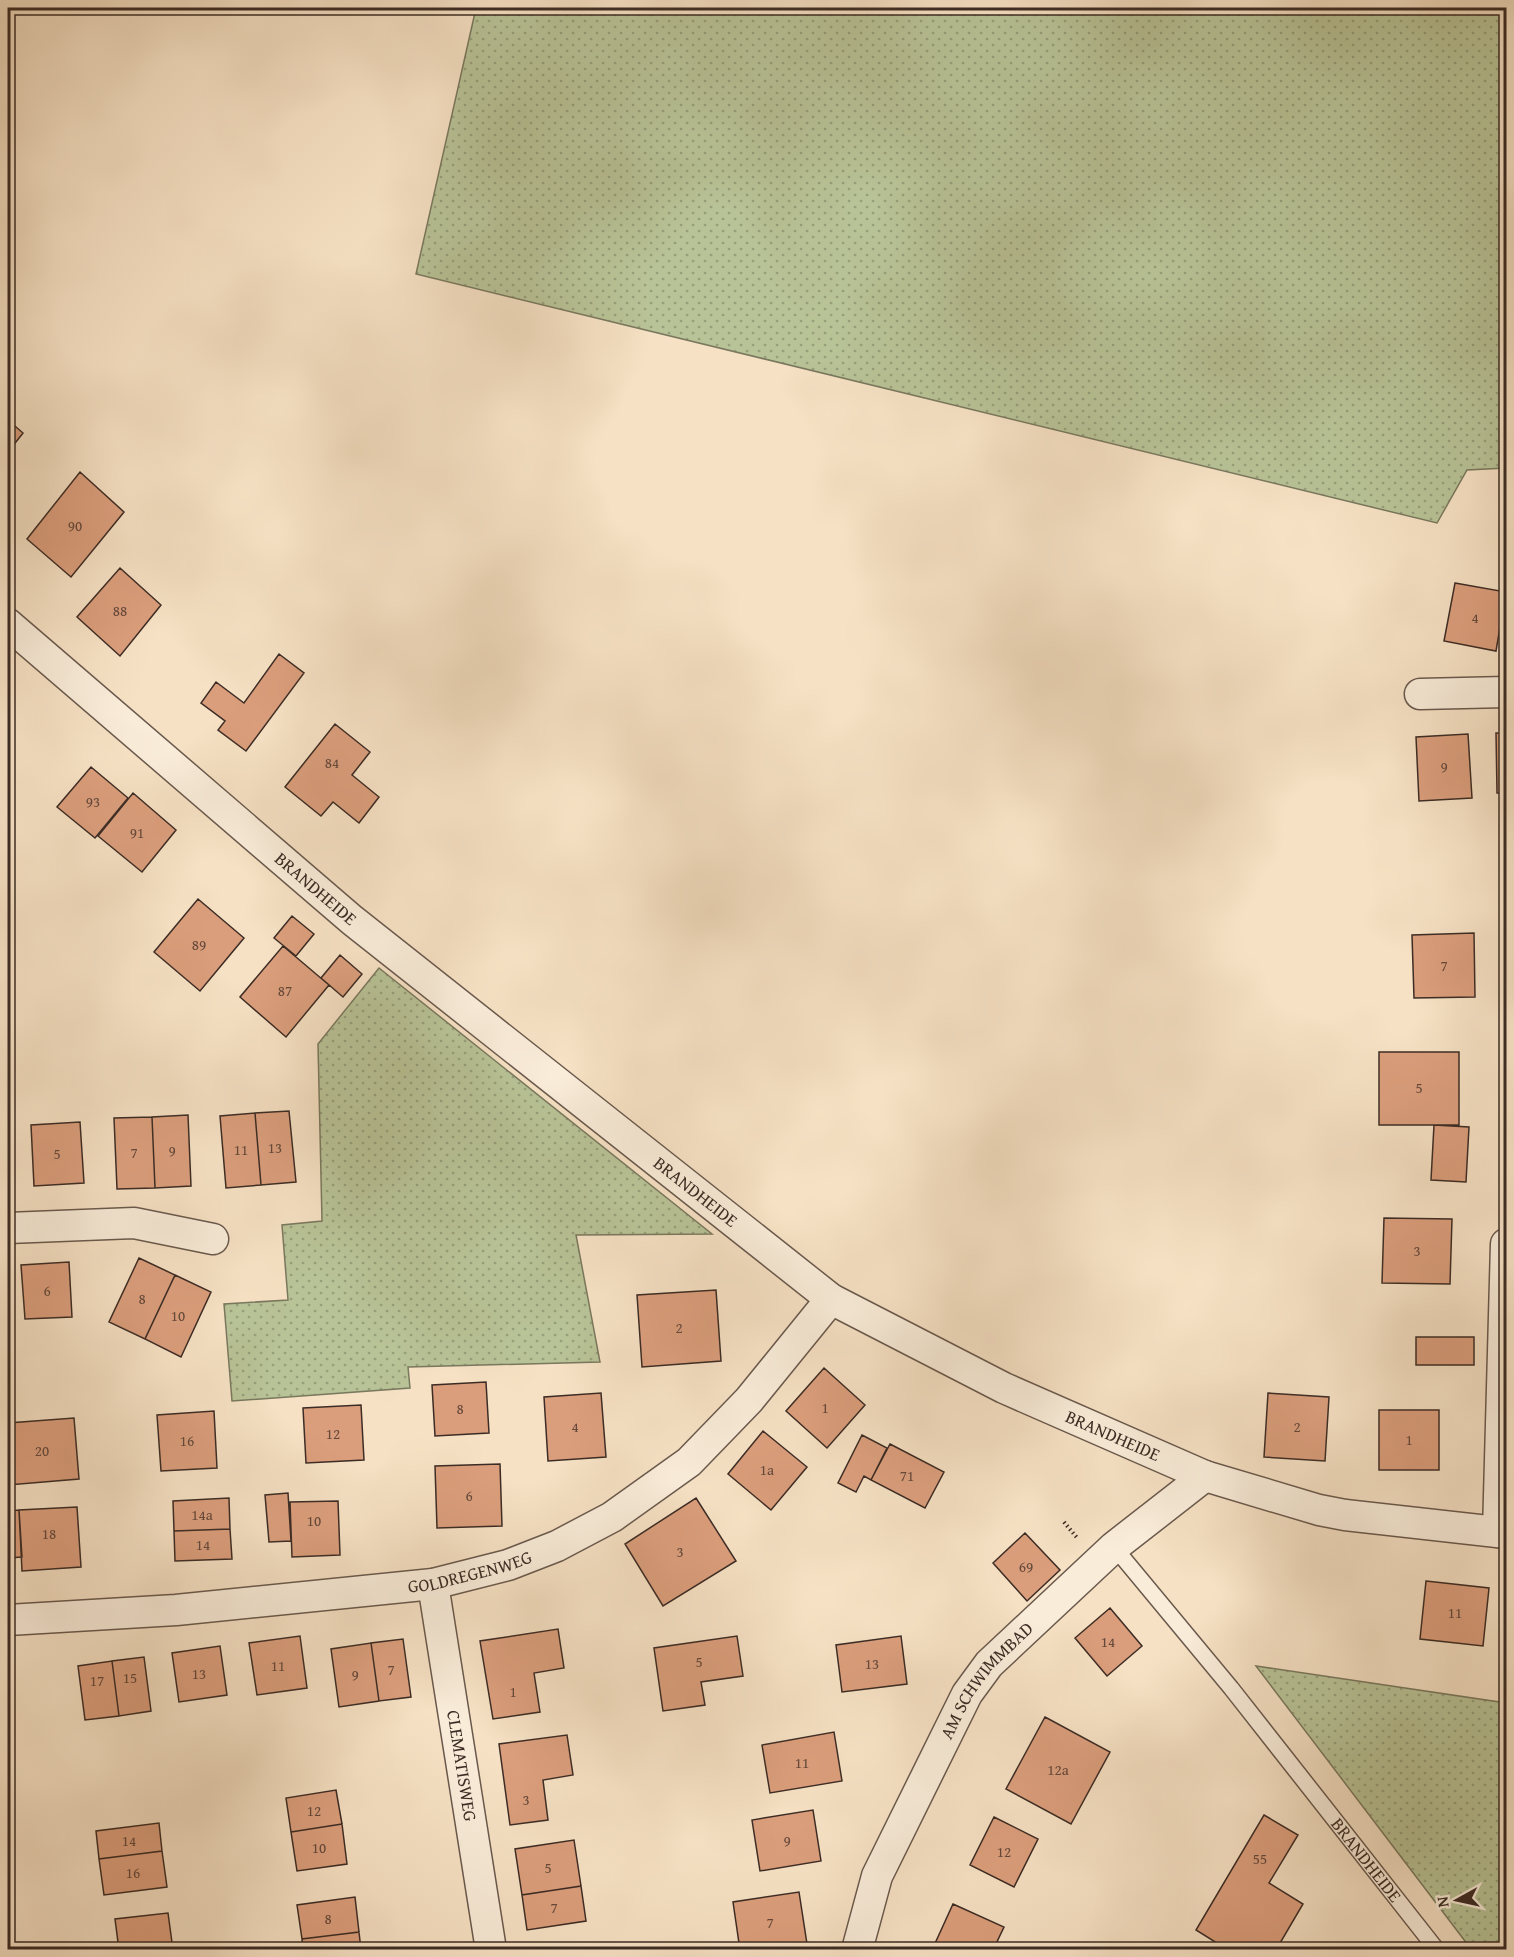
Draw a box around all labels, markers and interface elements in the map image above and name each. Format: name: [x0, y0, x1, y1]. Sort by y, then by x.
house number: 90: [68, 515, 82, 536]
house number: 88: [113, 600, 127, 621]
house number: 4: [1471, 607, 1479, 628]
house number: 84: [325, 752, 339, 773]
house number: 9: [1440, 756, 1448, 777]
house number: 93: [86, 791, 100, 812]
house number: 91: [130, 822, 144, 843]
street label: BRANDHEIDE: [269, 845, 363, 932]
house number: 89: [192, 934, 206, 955]
house number: 7: [1440, 955, 1448, 976]
house number: 87: [278, 980, 292, 1001]
house number: 5: [1415, 1077, 1423, 1098]
house number: 13: [268, 1137, 282, 1158]
house number: 11: [234, 1139, 248, 1160]
house number: 9: [168, 1140, 176, 1161]
house number: 7: [130, 1142, 138, 1163]
house number: 5: [53, 1143, 61, 1164]
street label: BRANDHEIDE: [648, 1150, 744, 1233]
house number: 3: [1413, 1240, 1421, 1261]
house number: 6: [43, 1280, 51, 1301]
house number: 8: [138, 1288, 146, 1309]
house number: 10: [171, 1305, 185, 1326]
house number: 2: [675, 1317, 683, 1338]
house number: 1: [821, 1397, 829, 1418]
house number: 8: [456, 1398, 464, 1419]
street label: BRANDHEIDE: [1061, 1403, 1165, 1468]
house number: 4: [571, 1416, 579, 1437]
house number: 2: [1293, 1416, 1301, 1437]
house number: 12: [326, 1423, 340, 1444]
house number: 1: [1405, 1429, 1413, 1450]
house number: 16: [180, 1430, 194, 1451]
house number: 20: [35, 1440, 49, 1461]
house number: 1a: [760, 1459, 774, 1480]
house number: 71: [900, 1465, 914, 1486]
house number: 6: [465, 1485, 473, 1506]
house number: 14a: [191, 1504, 213, 1525]
house number: 10: [307, 1510, 321, 1531]
house number: 18: [42, 1523, 56, 1544]
house number: 14: [196, 1534, 210, 1555]
house number: 3: [676, 1541, 684, 1562]
street label: GOLDREGENWEG: [406, 1543, 536, 1599]
house number: 69: [1019, 1556, 1033, 1577]
house number: 11: [1448, 1602, 1462, 1623]
street label: AM SCHWIMMBAD: [933, 1615, 1039, 1744]
house number: 14: [1101, 1631, 1115, 1652]
house number: 5: [695, 1651, 703, 1672]
house number: 13: [865, 1653, 879, 1674]
house number: 11: [271, 1655, 285, 1676]
house number: 7: [387, 1659, 395, 1680]
house number: 13: [192, 1663, 206, 1684]
house number: 9: [351, 1664, 359, 1685]
house number: 15: [123, 1667, 137, 1688]
house number: 17: [90, 1670, 104, 1691]
house number: 1: [509, 1681, 517, 1702]
street label: CLEMATISWEG: [440, 1708, 484, 1823]
house number: 11: [795, 1752, 809, 1773]
house number: 12a: [1047, 1759, 1069, 1780]
house number: 3: [522, 1789, 530, 1810]
house number: 12: [307, 1800, 321, 1821]
street label: BRANDHEIDE: [1325, 1812, 1408, 1908]
house number: 14: [122, 1830, 136, 1851]
house number: 9: [783, 1830, 791, 1851]
house number: 10: [312, 1837, 326, 1858]
house number: 12: [997, 1841, 1011, 1862]
house number: 55: [1253, 1848, 1267, 1869]
house number: 5: [544, 1857, 552, 1878]
house number: 16: [126, 1862, 140, 1883]
north arrow: [1427, 1870, 1487, 1930]
text: N: [1429, 1895, 1455, 1909]
house number: 7: [550, 1897, 558, 1918]
house number: 8: [324, 1908, 332, 1929]
house number: 7: [766, 1912, 774, 1933]

